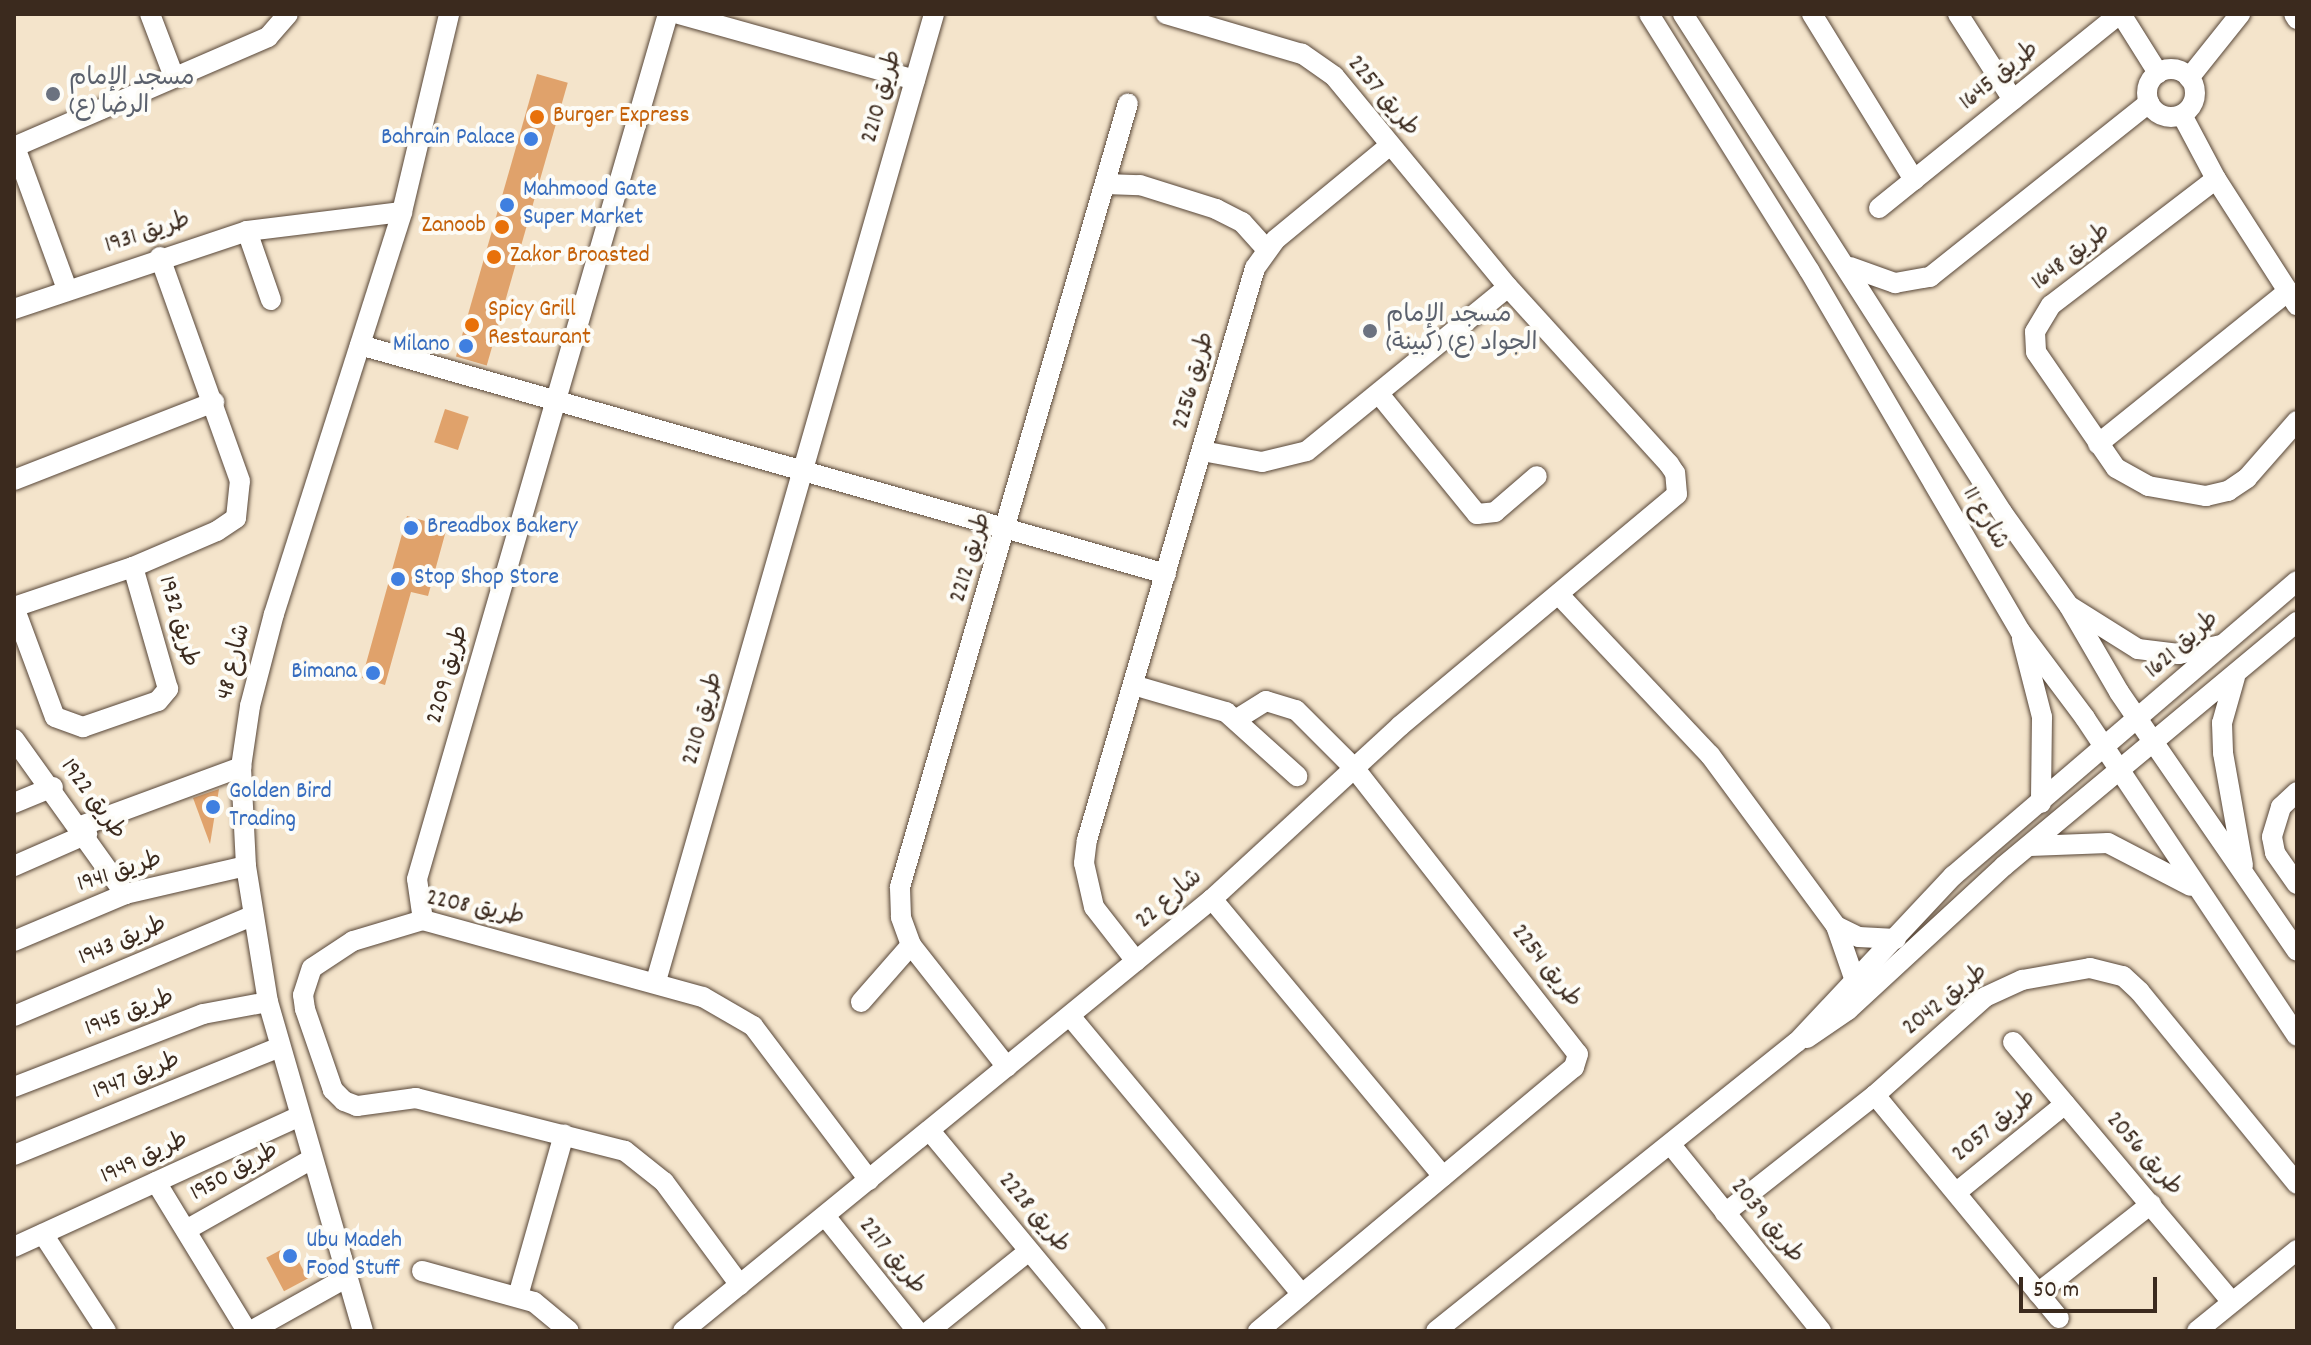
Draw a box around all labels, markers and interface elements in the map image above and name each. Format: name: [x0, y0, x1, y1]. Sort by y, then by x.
street label: طريق 1645: [1954, 36, 2046, 118]
street label: طريق 2210: [856, 47, 910, 147]
street label: طريق 2257: [1340, 51, 1424, 143]
place label: مسجد الإمام الرضا (ع): [69, 66, 195, 122]
marker: مسجد الإمام الرضا (ع): [44, 85, 62, 103]
place label: Burger Express: [553, 103, 690, 131]
marker: Burger Express: [528, 108, 546, 126]
place label: Bahrain Palace: [381, 125, 515, 153]
marker: Bahrain Palace: [522, 130, 540, 148]
place label: Mahmood Gate Super Market: [523, 177, 657, 233]
marker: Mahmood Gate Super Market: [498, 196, 516, 214]
street label: طريق 1931: [102, 207, 194, 261]
place label: Zanoob: [421, 213, 486, 241]
marker: Zanoob: [493, 218, 511, 236]
street label: طريق 1648: [2027, 218, 2117, 298]
place label: Zakor Broasted: [510, 243, 650, 271]
marker: Zakor Broasted: [485, 248, 503, 266]
place label: Spicy Grill Restaurant: [488, 297, 591, 353]
place label: مسجد الإمام الجواد (ع) (كبينة): [1386, 303, 1537, 359]
marker: Spicy Grill Restaurant: [463, 316, 481, 334]
marker: مسجد الإمام الجواد (ع) (كبينة): [1361, 322, 1379, 340]
street label: طريق 2256: [1167, 329, 1223, 433]
place label: Milano: [393, 332, 450, 360]
marker: Milano: [457, 337, 475, 355]
street label: شارع 11: [1955, 482, 2013, 556]
street label: طريق 2212: [945, 510, 999, 606]
place label: Breadbox Bakery: [427, 514, 577, 542]
marker: Breadbox Bakery: [402, 519, 420, 537]
place label: Stop Shop Store: [414, 565, 559, 593]
marker: Stop Shop Store: [389, 570, 407, 588]
street label: طريق 1932: [150, 573, 204, 671]
street label: طريق 1621: [2140, 606, 2226, 686]
street label: شارع 48: [212, 621, 258, 703]
street label: طريق 2209: [421, 623, 477, 727]
place label: Bimana: [291, 659, 357, 687]
marker: Bimana: [364, 664, 382, 682]
street label: طريق 2210: [677, 669, 731, 769]
street label: طريق 1922: [53, 754, 131, 846]
place label: Golden Bird Trading: [229, 779, 332, 835]
marker: Golden Bird Trading: [204, 798, 222, 816]
street label: طريق 1941: [74, 846, 166, 900]
street label: شارع 22: [1131, 864, 1209, 936]
street label: طريق 2208: [423, 885, 527, 933]
street label: طريق 1943: [75, 911, 171, 973]
street label: طريق 2254: [1504, 920, 1586, 1014]
street label: طريق 2042: [1898, 959, 1994, 1043]
street label: طريق 1945: [81, 984, 179, 1044]
street label: طريق 1947: [89, 1047, 185, 1107]
street label: طريق 2057: [1947, 1084, 2043, 1170]
street label: طريق 2056: [2099, 1107, 2187, 1203]
street label: طريق 1949: [97, 1126, 193, 1192]
street label: طريق 1950: [186, 1137, 284, 1209]
street label: طريق 2228: [991, 1168, 1075, 1260]
street label: طريق 2039: [1723, 1174, 1809, 1270]
street label: طريق 2217: [851, 1212, 931, 1302]
place label: Ubu Madeh Food Stuff: [306, 1228, 402, 1284]
marker: Ubu Madeh Food Stuff: [281, 1247, 299, 1265]
scale bar: [2023, 1261, 2161, 1311]
text: 50 m: [2033, 1274, 2079, 1308]

